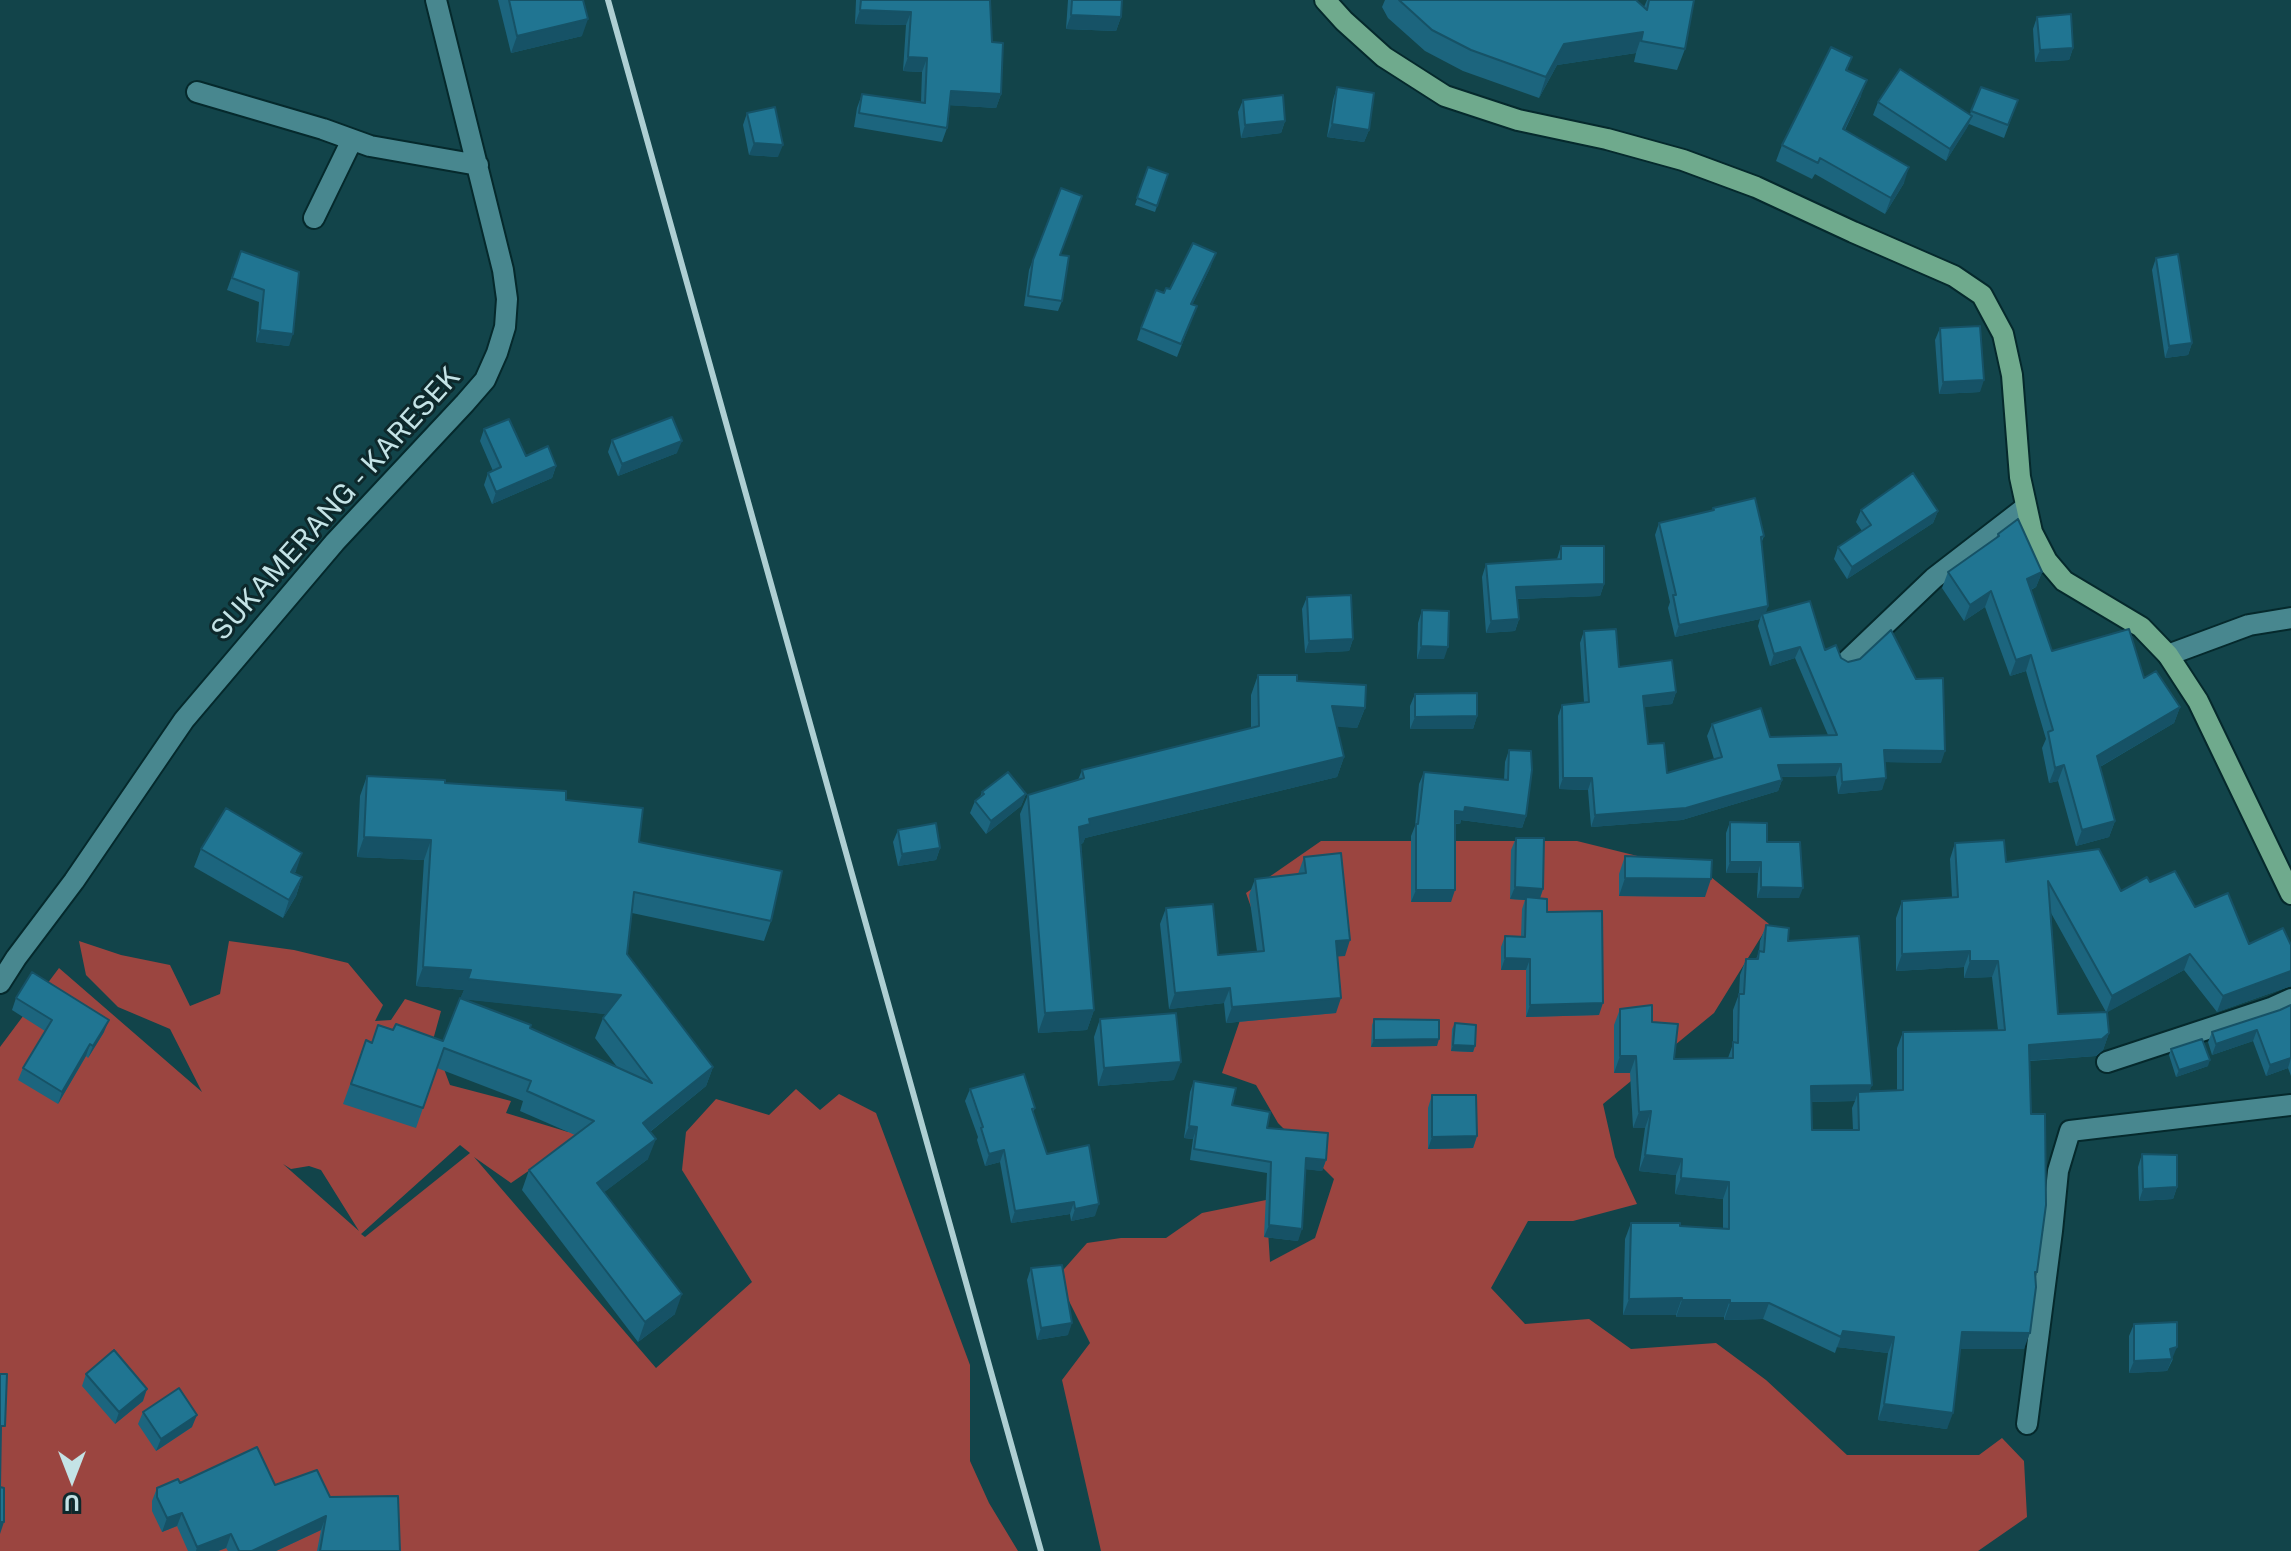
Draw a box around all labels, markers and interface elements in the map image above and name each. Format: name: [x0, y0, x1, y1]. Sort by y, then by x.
street label: SUKAMERANG - KARESEK: [204, 361, 468, 647]
north arrow: [32, 1439, 112, 1519]
text: U: [64, 1490, 80, 1516]

